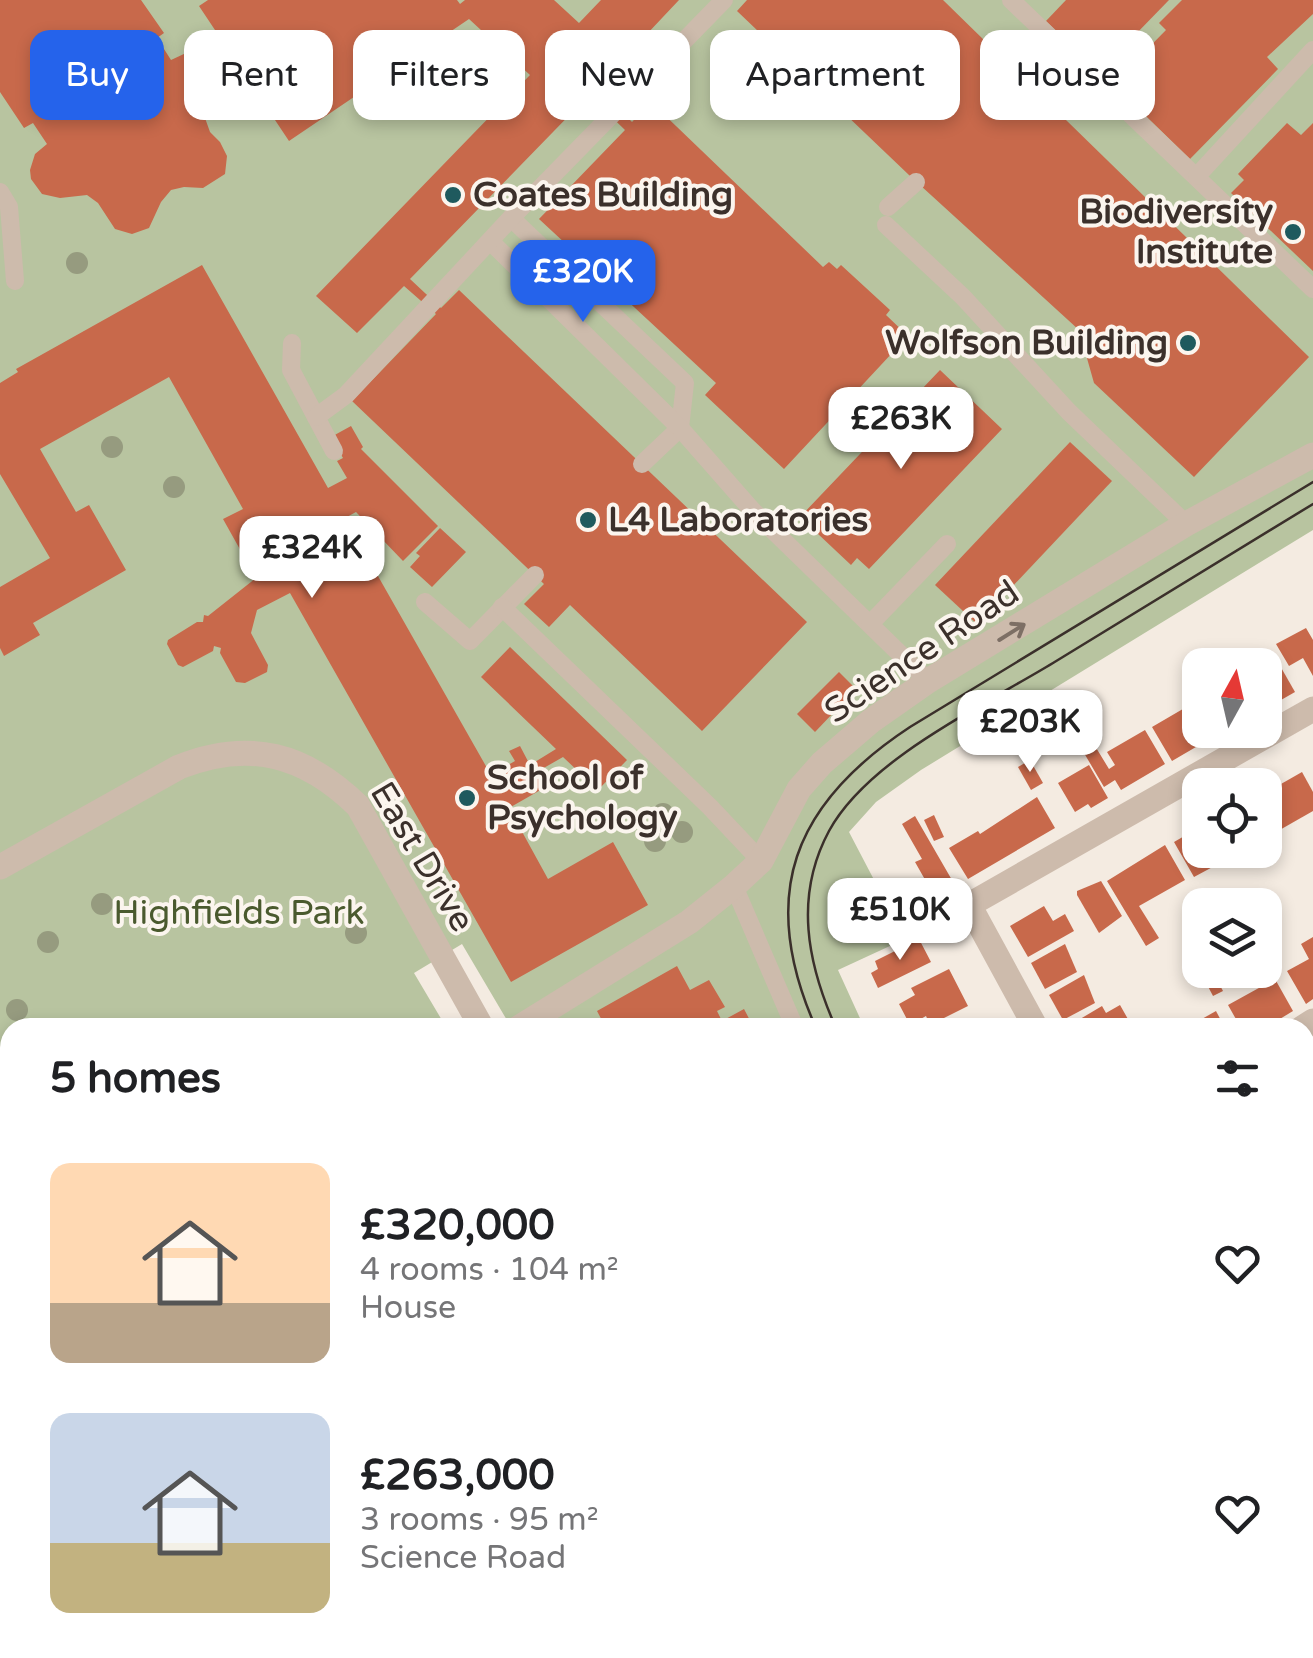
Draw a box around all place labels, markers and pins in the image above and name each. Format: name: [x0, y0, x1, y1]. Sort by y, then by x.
place label: Coates Building: [473, 174, 733, 216]
marker: Coates Building: [442, 184, 464, 206]
place label: Biodiversity Institute: [1079, 191, 1273, 273]
marker: Biodiversity Institute: [1282, 221, 1304, 243]
pin: £320K: [513, 240, 653, 325]
place label: Wolfson Building: [885, 322, 1168, 364]
marker: Wolfson Building: [1177, 332, 1199, 354]
pin: £263K: [831, 387, 971, 472]
place label: L4 Laboratories: [608, 499, 868, 541]
marker: L4 Laboratories: [577, 509, 599, 531]
pin: £324K: [242, 516, 382, 601]
pin: £203K: [960, 690, 1100, 775]
place label: School of Psychology: [487, 757, 678, 839]
marker: School of Psychology: [456, 787, 478, 809]
pin: £510K: [830, 878, 970, 963]

